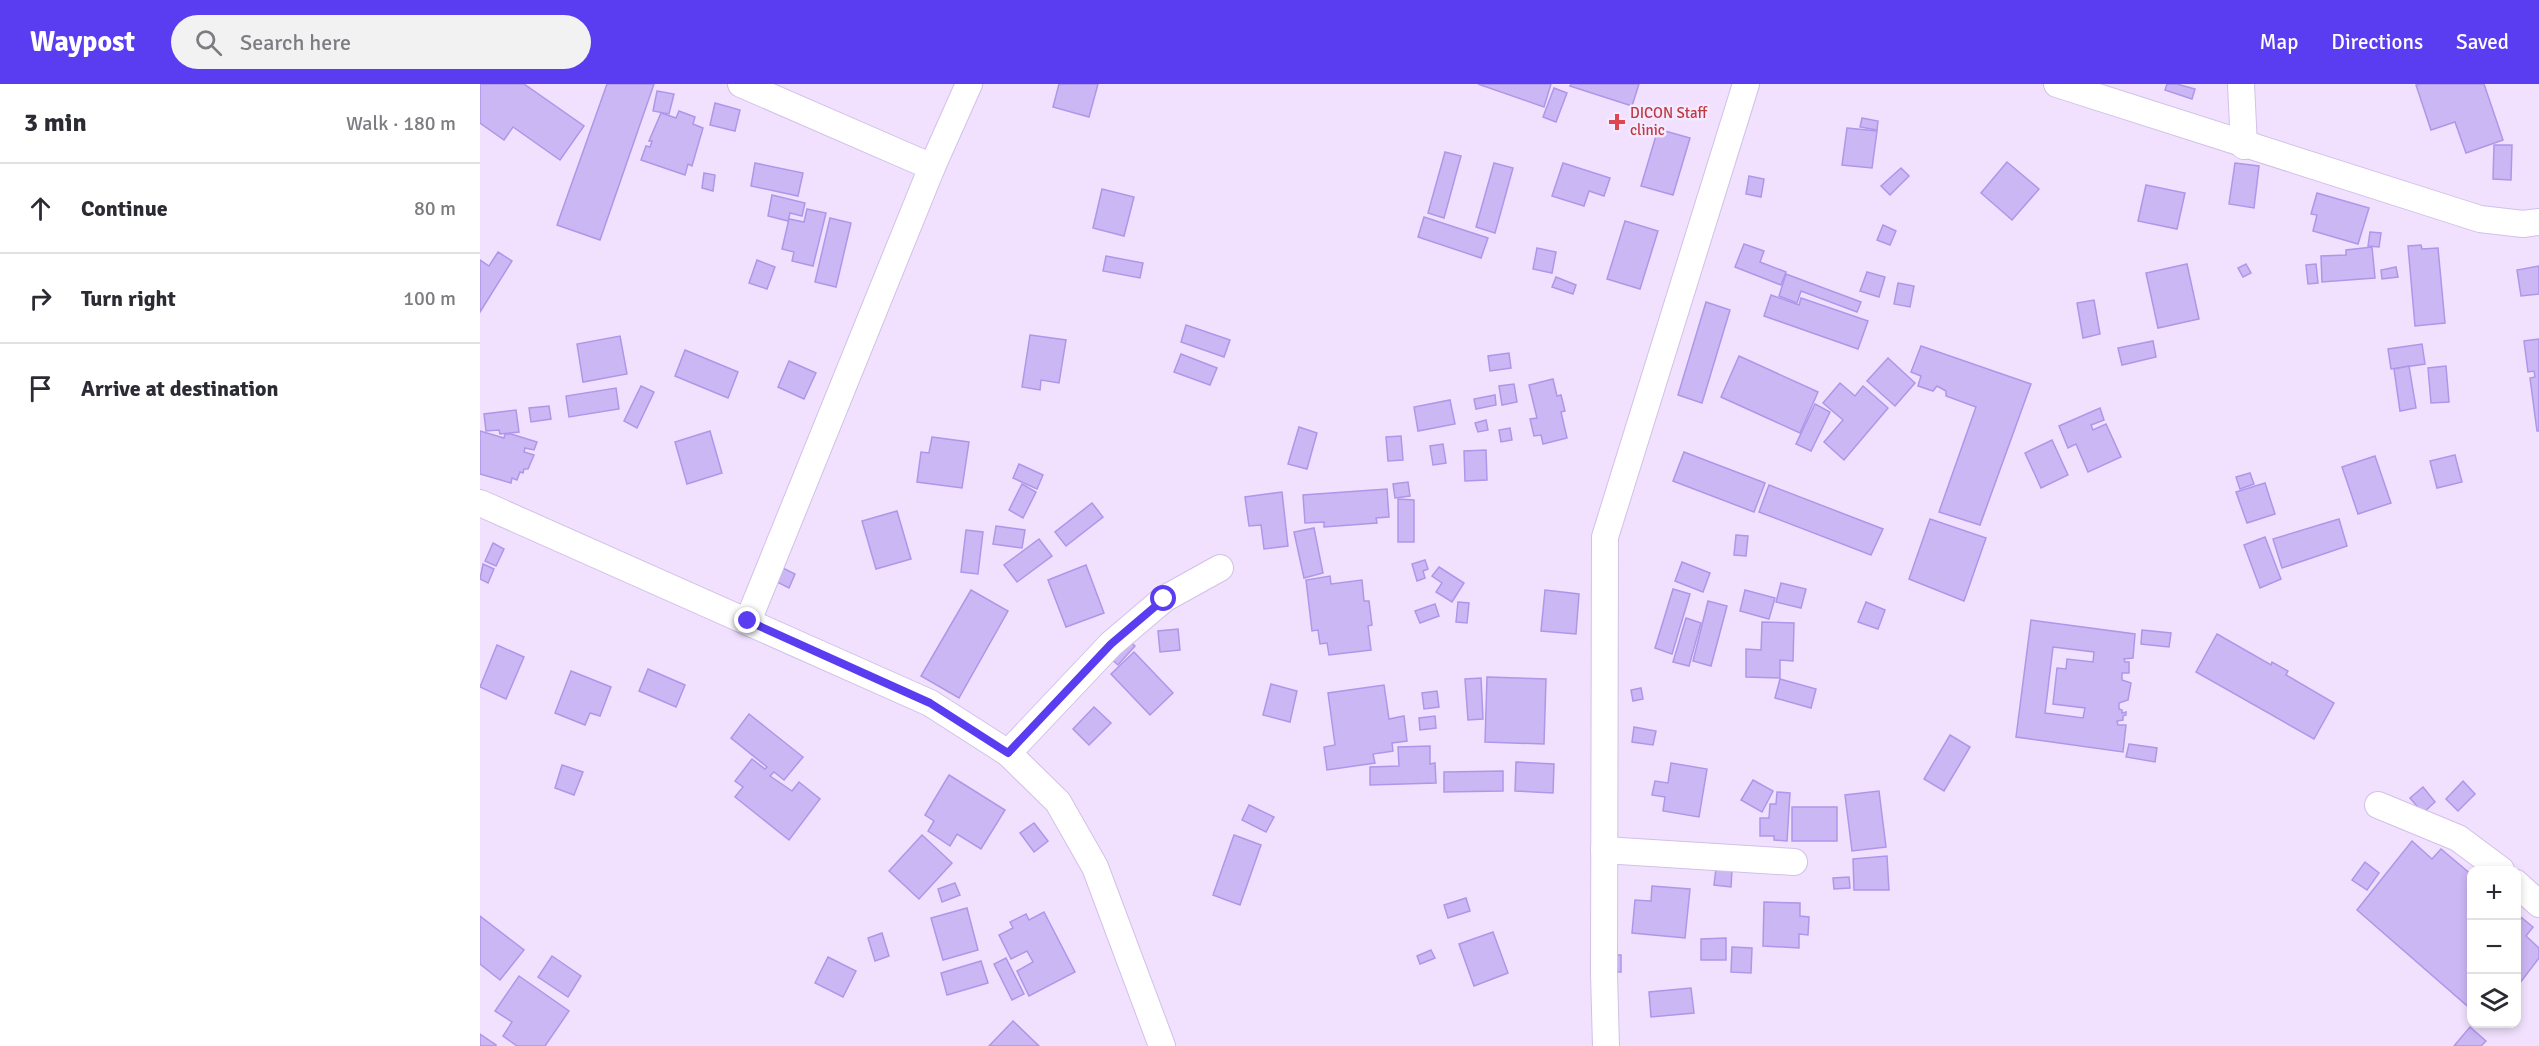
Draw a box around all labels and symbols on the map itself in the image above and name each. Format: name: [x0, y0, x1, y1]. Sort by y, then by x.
place label: DICON Staff clinic: [1630, 104, 1709, 139]
marker: DICON Staff clinic: [1608, 113, 1626, 131]
route start: [1150, 585, 1176, 611]
route end: [734, 607, 760, 633]

